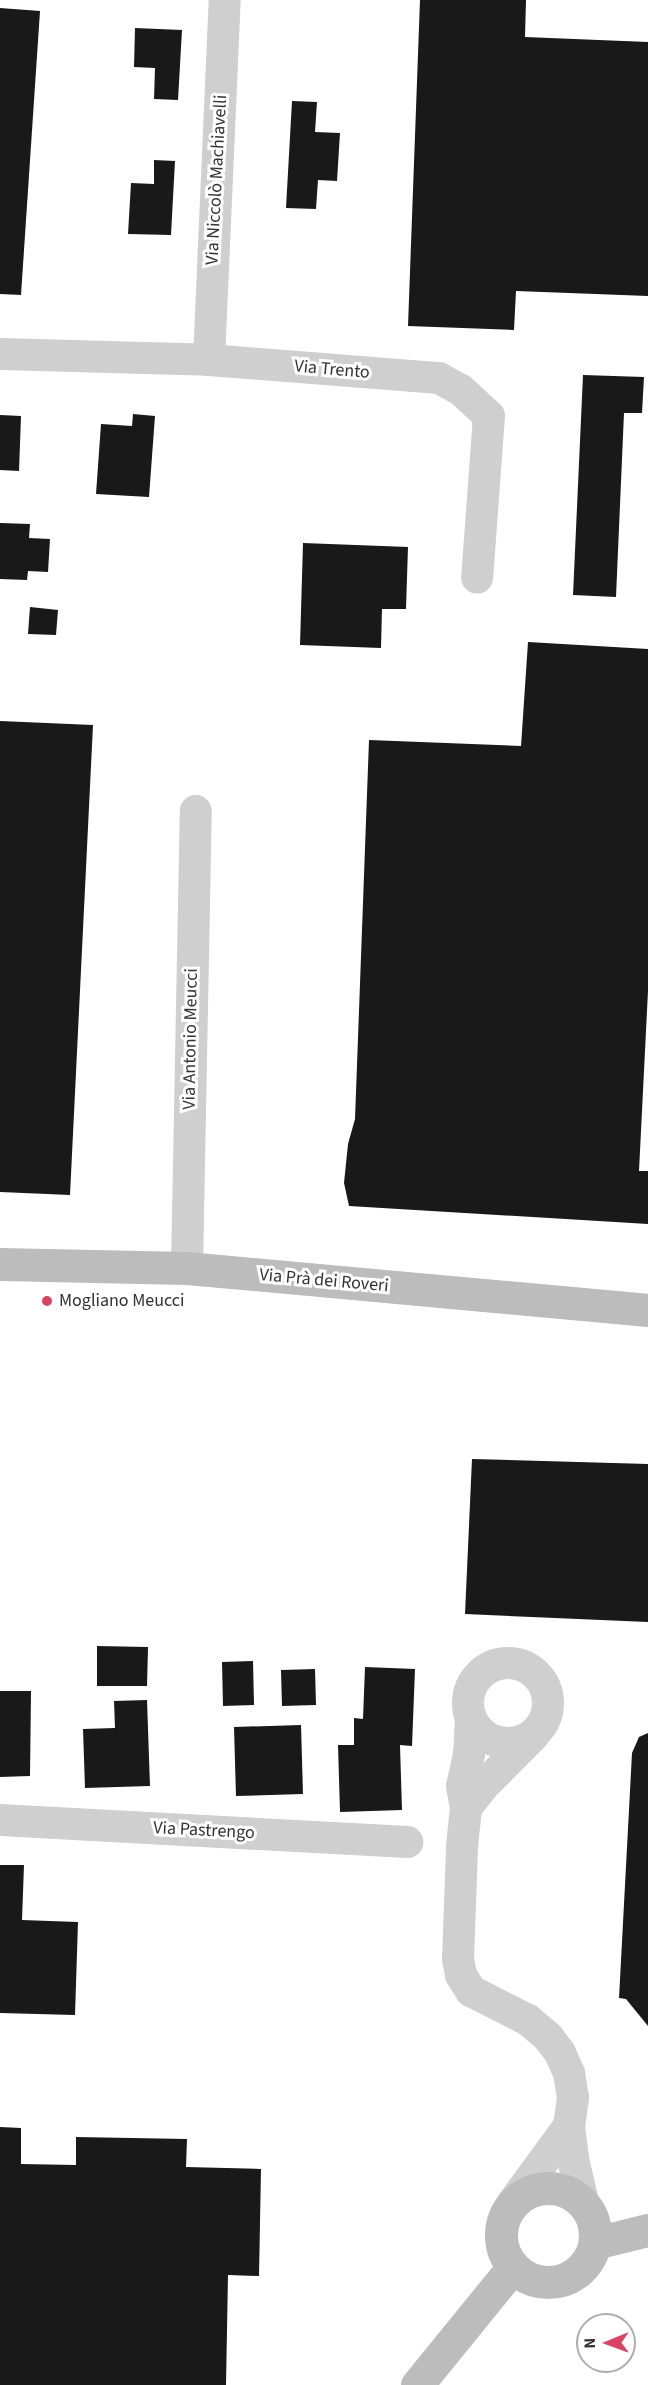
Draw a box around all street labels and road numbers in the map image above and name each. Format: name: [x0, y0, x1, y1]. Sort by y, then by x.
street label: Via Niccolò Machiavelli: [202, 94, 232, 266]
street label: Via Trento: [293, 356, 371, 384]
street label: Via Antonio Meucci: [179, 968, 203, 1110]
street label: Via Prà dei Roveri: [258, 1265, 390, 1297]
street label: Via Pastrengo: [153, 1818, 255, 1844]

